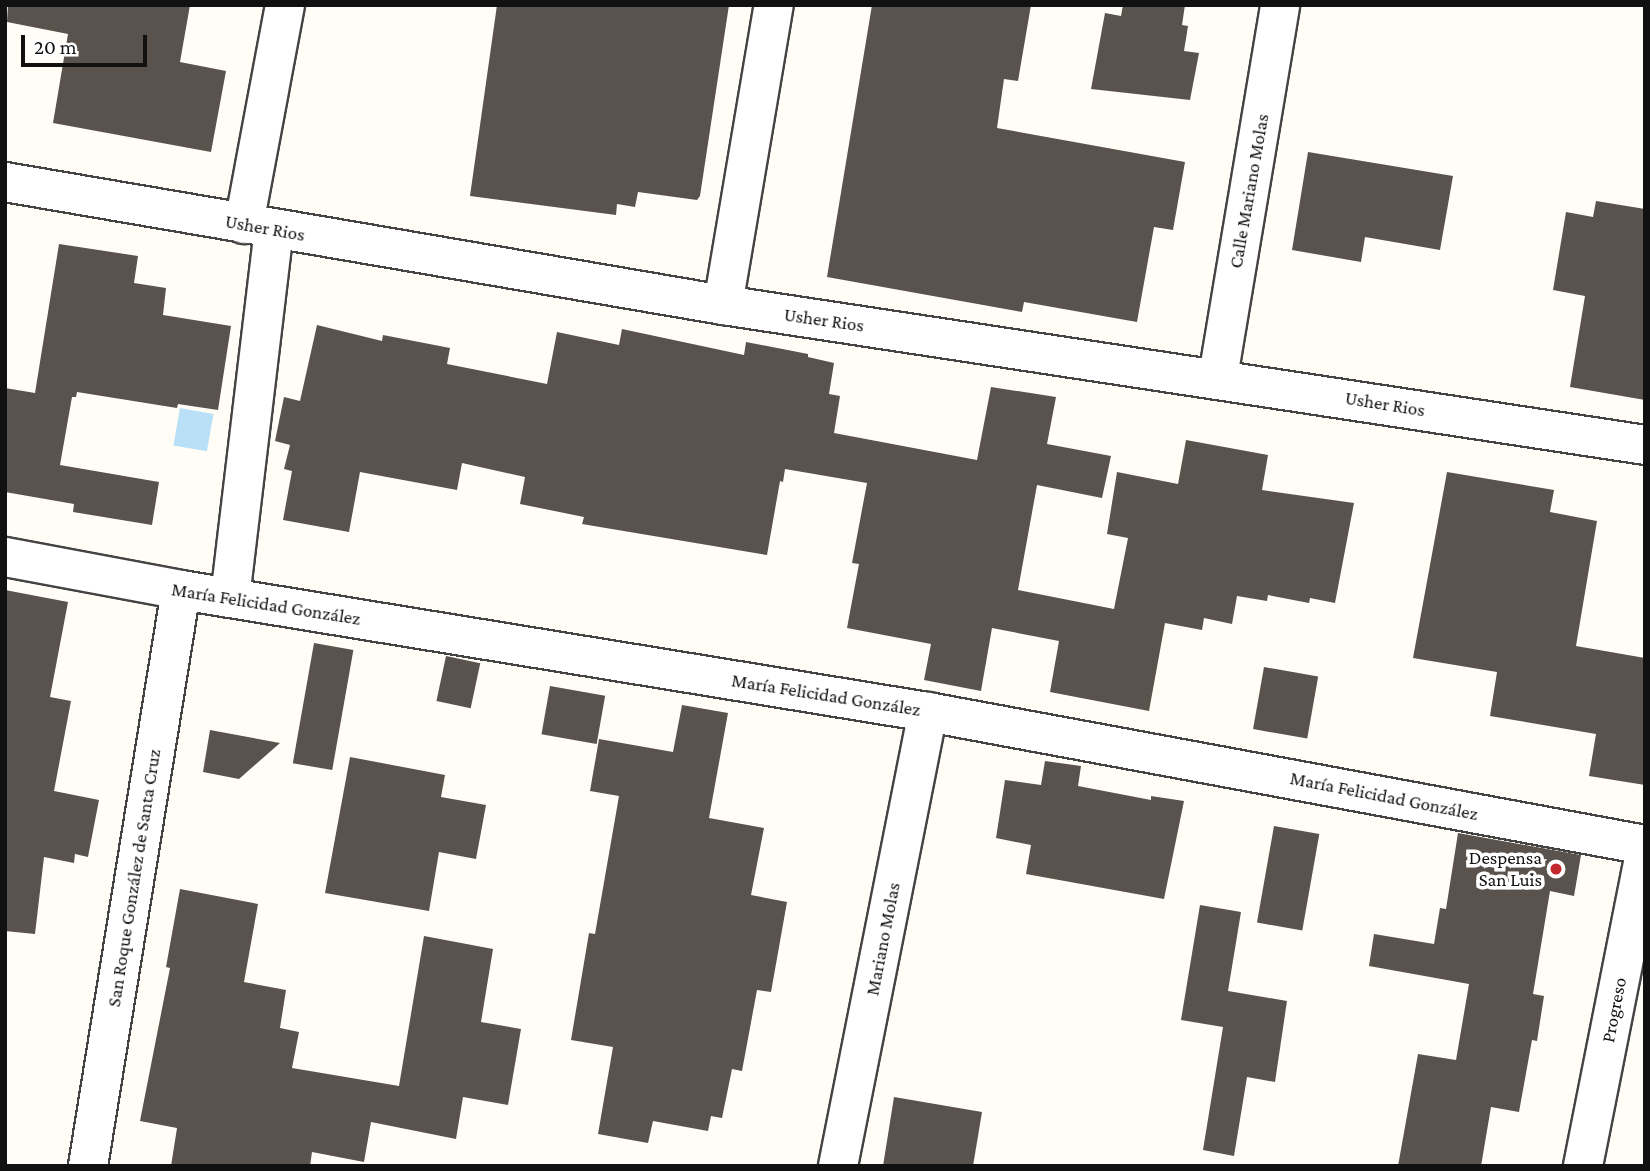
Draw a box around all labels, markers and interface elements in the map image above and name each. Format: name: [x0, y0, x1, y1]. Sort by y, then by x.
scale bar: [24, 21, 150, 65]
text: 20 m: [34, 35, 77, 59]
street label: Calle Mariano Molas: [1224, 112, 1274, 270]
street label: Usher Rios: [223, 210, 307, 246]
street label: Usher Rios: [782, 303, 866, 337]
street label: Usher Rios: [1343, 386, 1427, 422]
street label: María Felicidad González: [170, 578, 362, 630]
street label: María Felicidad González: [730, 669, 922, 721]
street label: San Roque González de Santa Cruz: [102, 747, 166, 1009]
street label: María Felicidad González: [1288, 767, 1480, 825]
place label: Despensa San Luis: [1469, 847, 1542, 891]
marker: Despensa San Luis: [1548, 861, 1564, 877]
street label: Mariano Molas: [861, 881, 905, 997]
street label: Progreso: [1597, 975, 1631, 1045]

